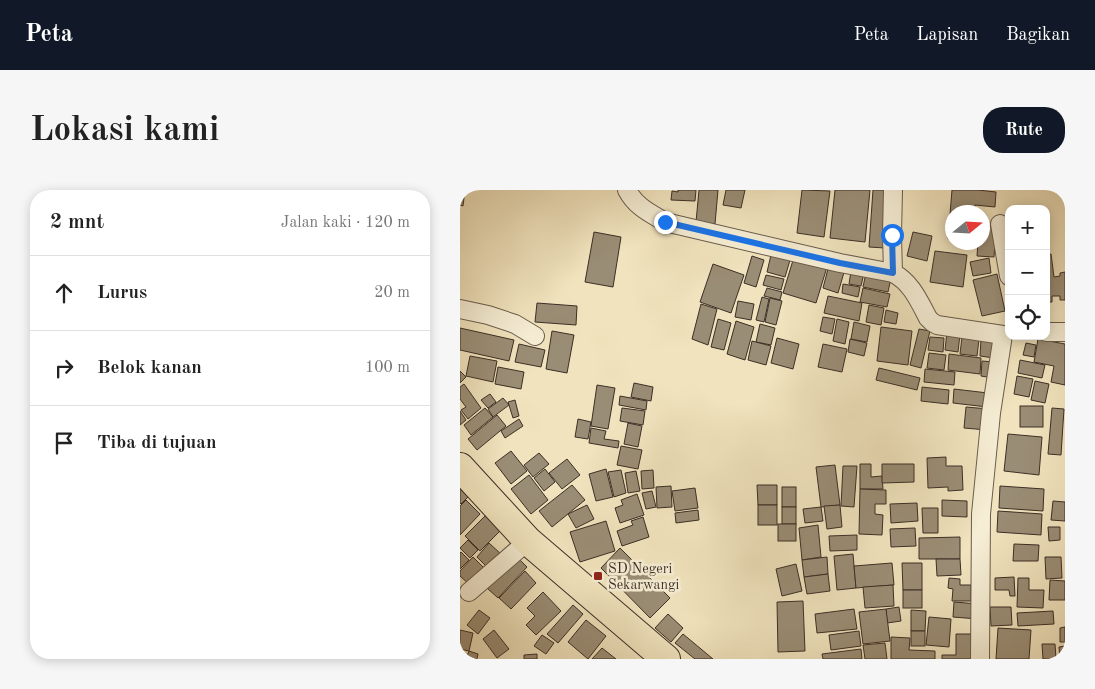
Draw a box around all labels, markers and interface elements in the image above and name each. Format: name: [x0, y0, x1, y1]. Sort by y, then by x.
text: Peta: [25, 23, 73, 47]
text: Peta: [854, 26, 889, 44]
text: Lapisan: [917, 26, 978, 44]
text: Bagikan: [1006, 26, 1070, 44]
button: Rute: [983, 107, 1065, 153]
text: Lokasi kami: [30, 113, 219, 148]
north arrow: [945, 205, 990, 250]
map controls: [1005, 205, 1050, 340]
button: +: [1005, 205, 1050, 250]
route end: [654, 211, 677, 234]
text: 2 mnt: [50, 212, 104, 233]
text: Jalan kaki · 120 m: [281, 215, 410, 231]
route start: [881, 224, 904, 247]
button: −: [1005, 250, 1050, 295]
icon: ahead: [50, 279, 78, 307]
text: Lurus: [97, 284, 147, 303]
text: 20 m: [374, 285, 410, 301]
button: locate: [1005, 295, 1050, 340]
icon: right: [50, 354, 78, 382]
text: Belok kanan: [97, 359, 202, 378]
text: 100 m: [365, 360, 410, 376]
icon: arrive: [50, 429, 78, 457]
text: Tiba di tujuan: [97, 434, 217, 453]
place label: SD Negeri Sekarwangi: [608, 562, 680, 592]
marker: SD Negeri Sekarwangi: [592, 570, 604, 582]

